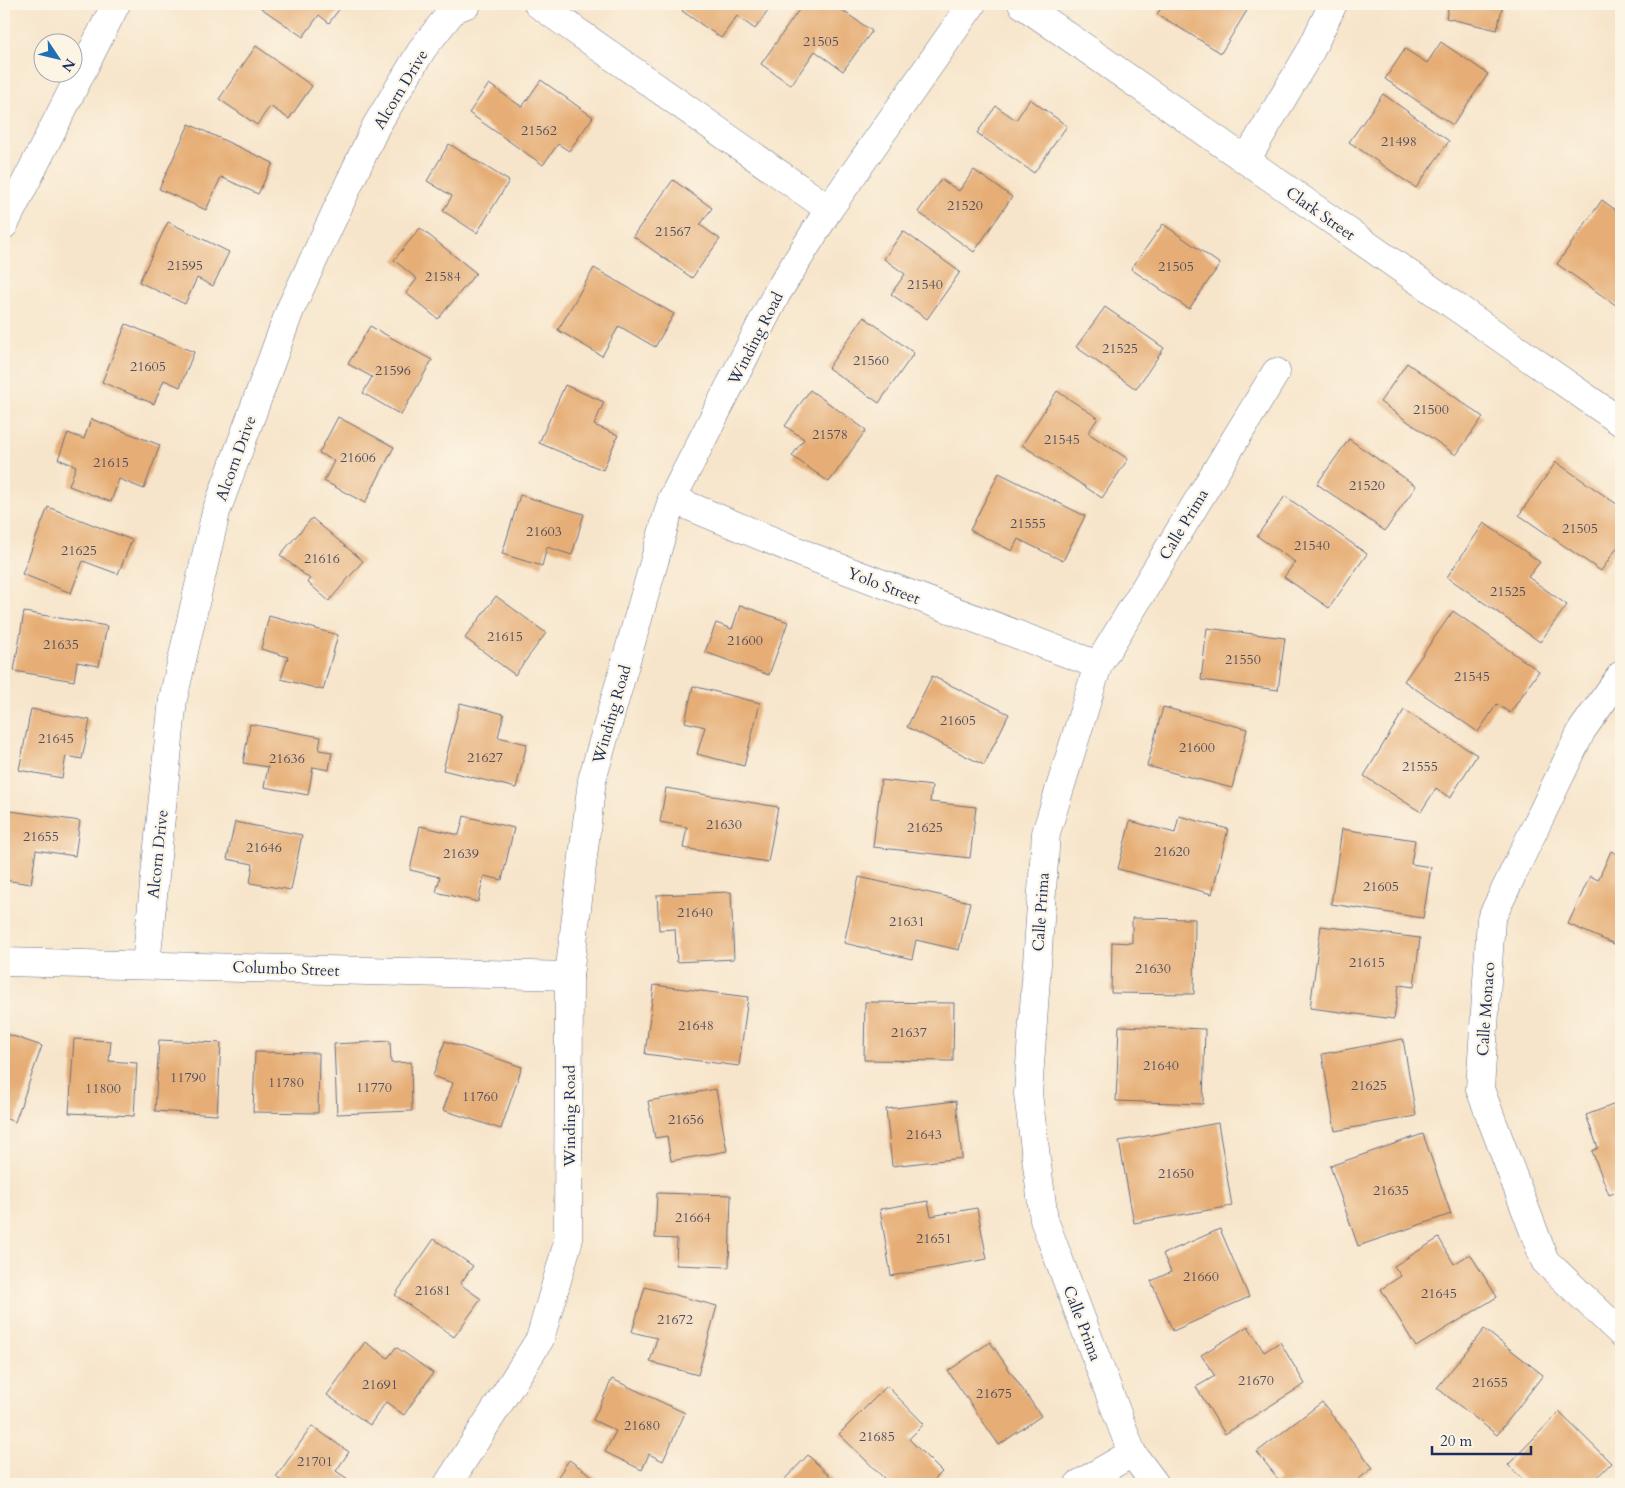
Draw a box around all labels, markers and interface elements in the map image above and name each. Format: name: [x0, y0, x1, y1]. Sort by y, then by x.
north arrow: [32, 32, 82, 82]
house number: 21505: [803, 32, 839, 51]
street label: Alcorn Drive: [368, 46, 433, 133]
text: N: [57, 55, 80, 76]
house number: 21562: [521, 121, 557, 140]
house number: 21498: [1381, 132, 1417, 151]
street label: Clark Street: [1281, 182, 1360, 246]
house number: 21520: [947, 196, 983, 215]
house number: 21567: [655, 222, 691, 241]
house number: 21595: [167, 256, 203, 275]
house number: 21505: [1158, 257, 1194, 276]
house number: 21584: [425, 267, 461, 286]
house number: 21540: [907, 275, 943, 294]
street label: Winding Road: [723, 288, 789, 390]
house number: 21525: [1102, 339, 1138, 358]
house number: 21560: [853, 351, 889, 370]
house number: 21605: [130, 357, 166, 376]
house number: 21596: [375, 361, 411, 380]
house number: 21500: [1413, 400, 1449, 419]
street label: Alcorn Drive: [210, 413, 262, 504]
house number: 21578: [812, 425, 848, 444]
house number: 21545: [1044, 430, 1080, 449]
house number: 21606: [340, 448, 376, 467]
house number: 21615: [93, 453, 129, 472]
house number: 21520: [1349, 476, 1385, 495]
street label: Calle Prima: [1154, 485, 1214, 564]
house number: 21555: [1010, 514, 1046, 533]
house number: 21505: [1562, 519, 1598, 538]
house number: 21603: [526, 522, 562, 541]
house number: 21540: [1294, 536, 1330, 555]
house number: 21625: [61, 541, 97, 560]
house number: 21616: [304, 549, 340, 568]
street label: Yolo Street: [844, 562, 923, 610]
house number: 21525: [1490, 582, 1526, 601]
house number: 21615: [487, 627, 523, 646]
house number: 21600: [727, 631, 763, 650]
house number: 21635: [43, 635, 79, 654]
house number: 21550: [1225, 650, 1261, 669]
street label: Winding Road: [587, 662, 637, 767]
house number: 21545: [1454, 667, 1490, 686]
house number: 21605: [940, 711, 976, 730]
house number: 21645: [38, 729, 74, 748]
house number: 21600: [1179, 738, 1215, 757]
house number: 21627: [467, 748, 503, 767]
house number: 21636: [269, 749, 305, 768]
house number: 21555: [1402, 757, 1438, 776]
street label: Alcorn Drive: [142, 809, 174, 900]
house number: 21630: [706, 815, 742, 834]
house number: 21625: [907, 818, 943, 837]
house number: 21655: [23, 827, 59, 846]
house number: 21646: [246, 838, 282, 857]
house number: 21620: [1154, 842, 1190, 861]
house number: 21639: [443, 844, 479, 863]
street label: Calle Prima: [1027, 872, 1055, 952]
house number: 21605: [1363, 877, 1399, 896]
house number: 21640: [677, 903, 713, 922]
house number: 21631: [889, 912, 925, 931]
house number: 21615: [1349, 953, 1385, 972]
street label: Columbo Street: [232, 956, 340, 982]
house number: 21630: [1135, 959, 1171, 978]
street label: Calle Monaco: [1472, 961, 1500, 1057]
house number: 21648: [678, 1016, 714, 1035]
house number: 21637: [891, 1023, 927, 1042]
house number: 21640: [1143, 1056, 1179, 1075]
street label: Winding Road: [559, 1065, 581, 1168]
house number: 11790: [170, 1068, 206, 1087]
house number: 11780: [268, 1073, 304, 1092]
house number: 21625: [1351, 1076, 1387, 1095]
house number: 11770: [356, 1078, 392, 1097]
house number: 11800: [85, 1079, 121, 1098]
house number: 11760: [462, 1087, 498, 1106]
house number: 21656: [668, 1110, 704, 1129]
house number: 21643: [906, 1125, 942, 1144]
house number: 21650: [1158, 1164, 1194, 1183]
house number: 21635: [1373, 1181, 1409, 1200]
house number: 21664: [675, 1208, 711, 1227]
house number: 21651: [916, 1229, 952, 1248]
house number: 21660: [1183, 1267, 1219, 1286]
house number: 21681: [415, 1281, 451, 1300]
street label: Calle Prima: [1058, 1282, 1107, 1364]
house number: 21645: [1421, 1284, 1457, 1303]
house number: 21672: [657, 1310, 693, 1329]
house number: 21670: [1238, 1371, 1274, 1390]
house number: 21655: [1472, 1373, 1508, 1392]
house number: 21691: [362, 1375, 398, 1394]
house number: 21675: [976, 1384, 1012, 1403]
house number: 21680: [624, 1416, 660, 1435]
scale bar: [1432, 1423, 1531, 1455]
house number: 21685: [859, 1427, 895, 1446]
text: 20 m: [1440, 1431, 1472, 1451]
house number: 21701: [297, 1452, 333, 1471]

